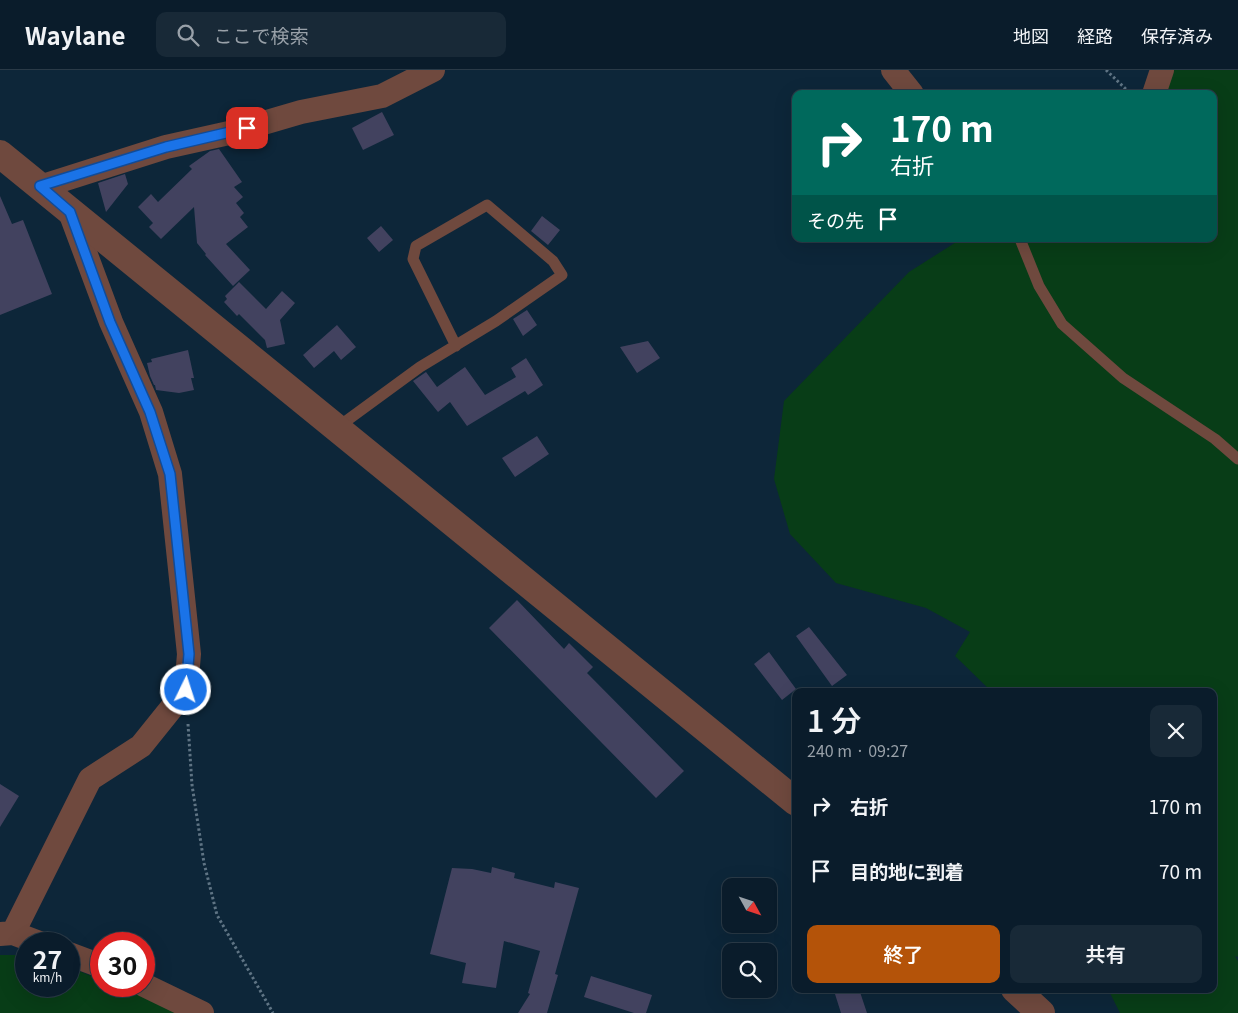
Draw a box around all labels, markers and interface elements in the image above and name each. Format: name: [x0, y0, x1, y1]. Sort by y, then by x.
search box: [156, 12, 506, 57]
text: Waylane: [25, 17, 126, 52]
icon: search: [174, 21, 202, 49]
text: ここで検索: [214, 21, 309, 48]
text: 地図: [1013, 22, 1049, 48]
text: 経路: [1077, 22, 1113, 48]
text: 保存済み: [1141, 22, 1213, 48]
text: 170 m: [890, 101, 994, 152]
pin: [226, 107, 268, 149]
icon: right: [807, 110, 872, 175]
icon: arrive: [233, 114, 261, 142]
text: 右折: [890, 148, 934, 180]
icon: arrive: [874, 205, 902, 233]
text: その先: [807, 206, 864, 233]
position arrow: [159, 663, 211, 715]
text: 1 分: [807, 697, 861, 741]
button: close: [1150, 705, 1202, 757]
text: 240 m · 09:27: [807, 738, 908, 762]
icon: right: [807, 792, 835, 820]
text: 右折: [850, 792, 888, 819]
text: 170 m: [1149, 792, 1202, 819]
icon: arrive: [807, 857, 835, 885]
text: 目的地に到着: [850, 857, 964, 884]
text: 70 m: [1159, 857, 1202, 884]
north arrow: [722, 878, 778, 932]
map controls: [722, 878, 777, 998]
button: 終了: [807, 925, 1000, 983]
button: 共有: [1010, 925, 1202, 983]
speed limit sign: 30: [90, 932, 155, 997]
text: 27: [33, 940, 62, 976]
button: search: [722, 943, 777, 998]
text: km/h: [33, 968, 62, 985]

